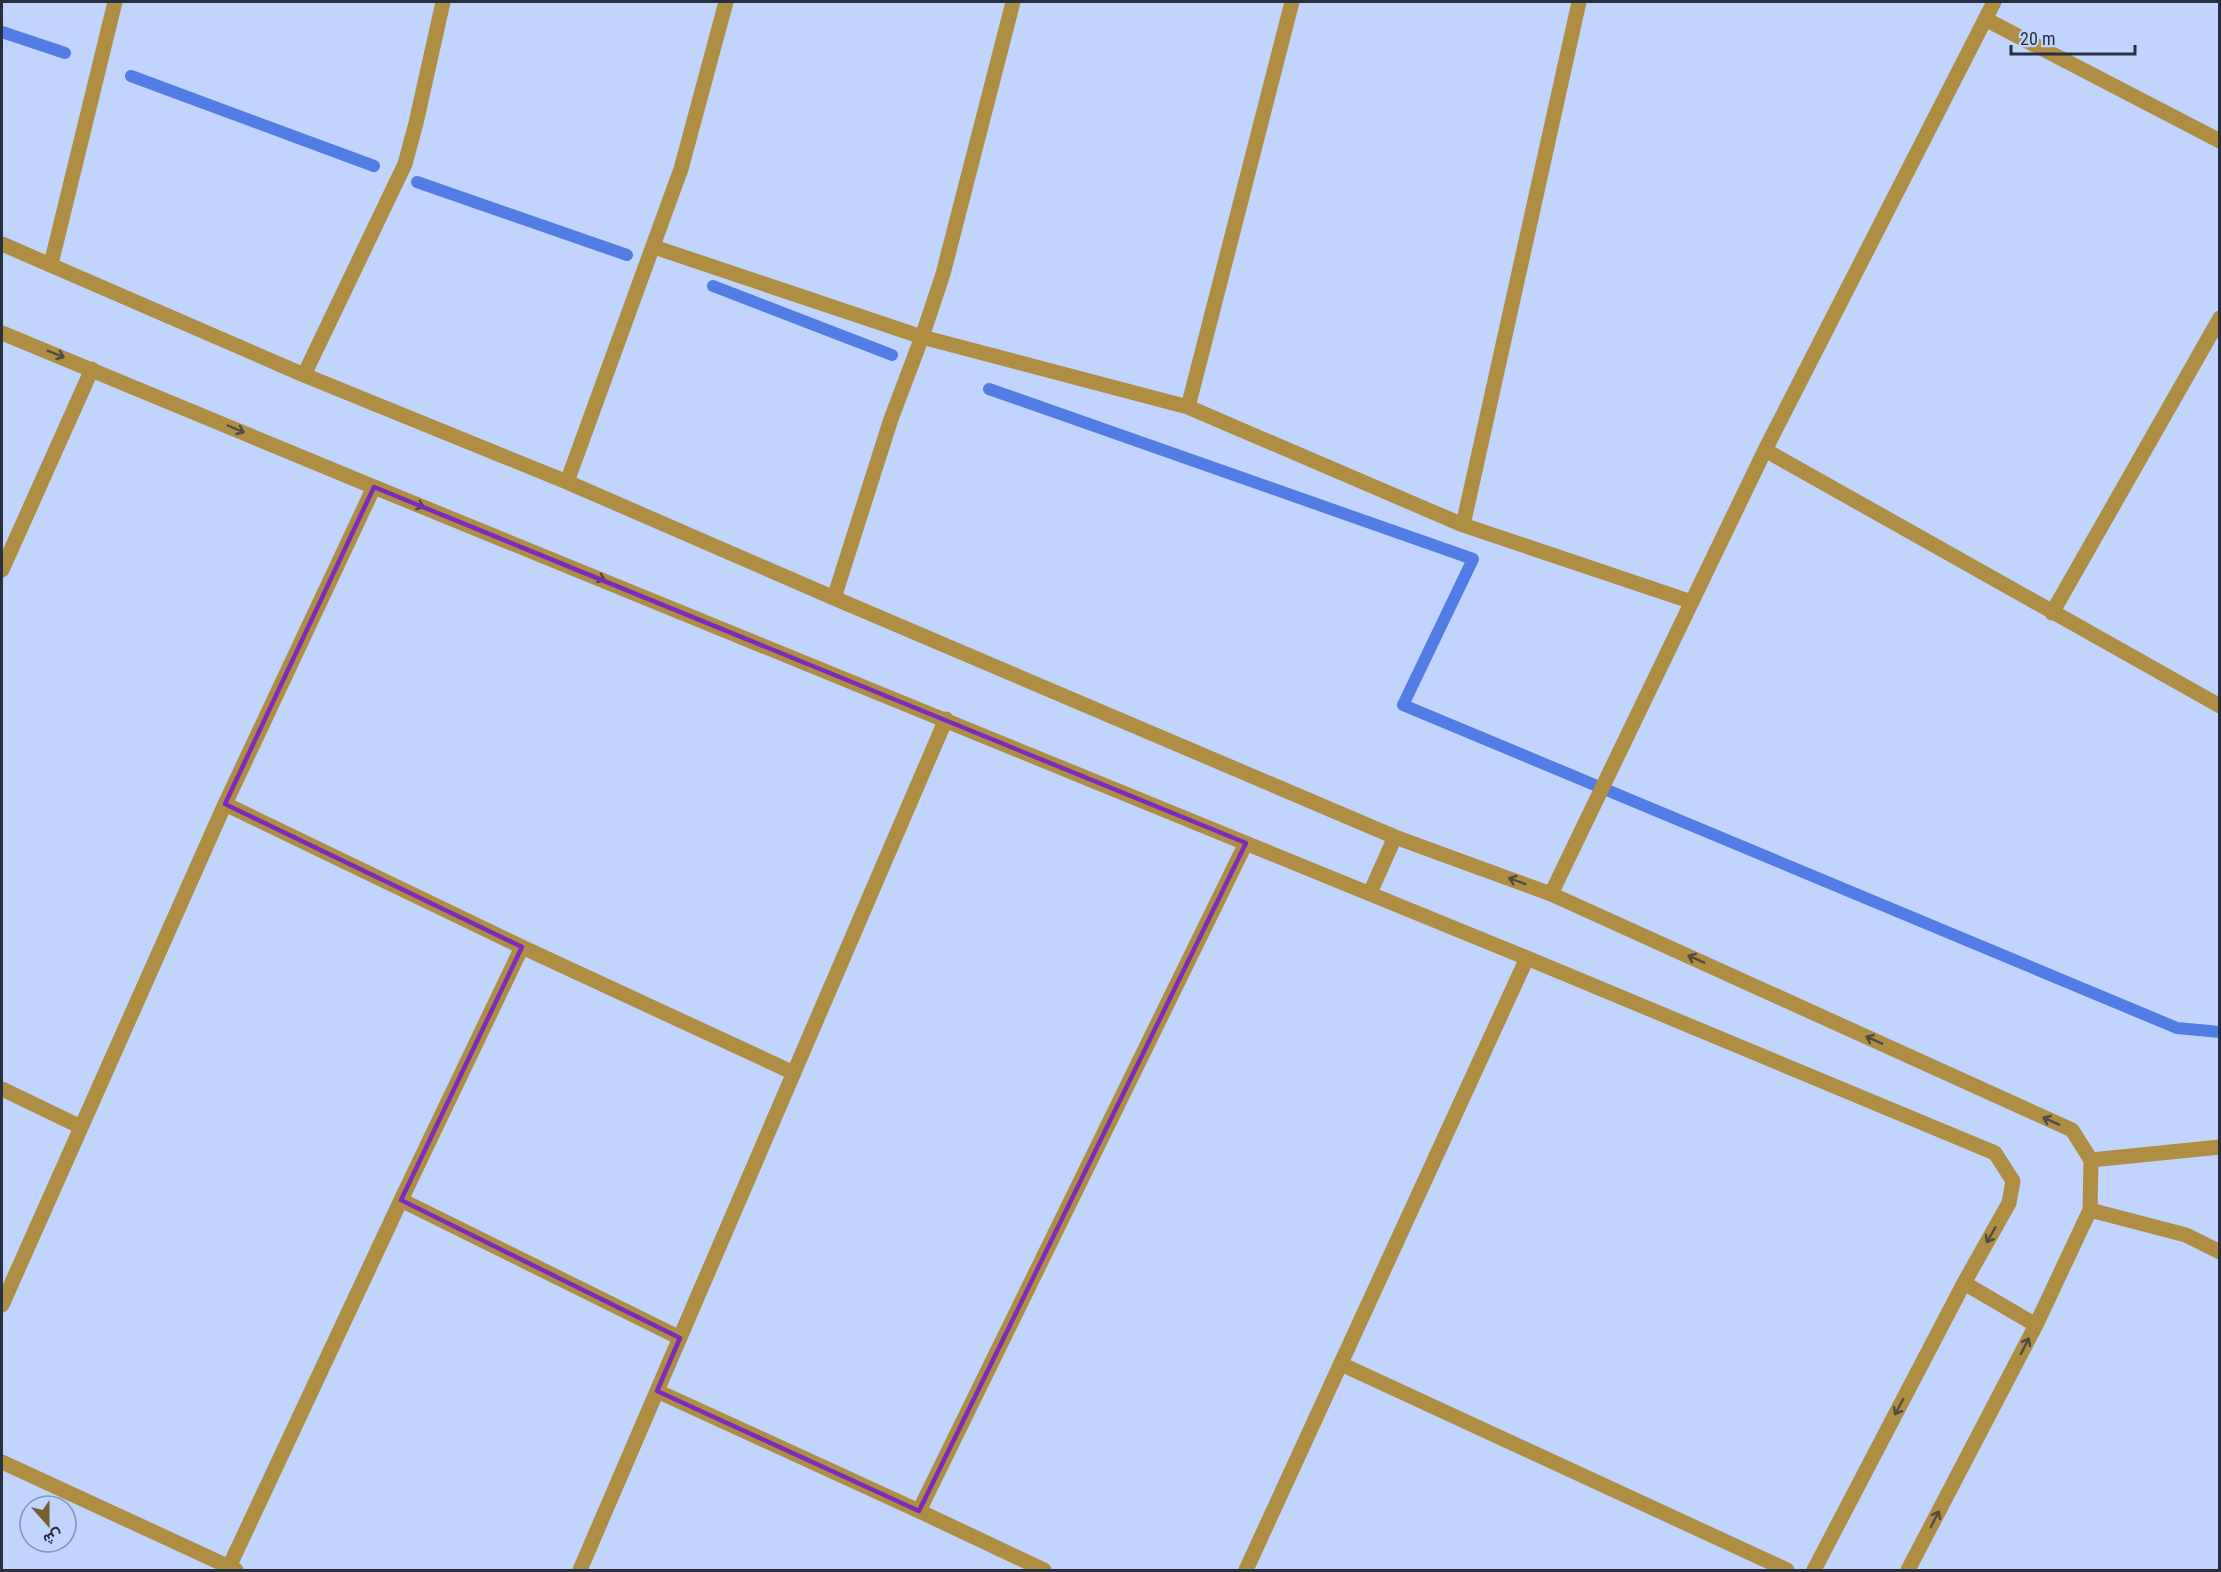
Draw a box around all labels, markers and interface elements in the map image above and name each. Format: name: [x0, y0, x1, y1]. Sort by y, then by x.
scale bar: [2011, 18, 2136, 56]
text: 20 m: [2020, 28, 2055, 49]
one-way arrow: [46, 349, 65, 360]
one-way arrow: [226, 424, 245, 435]
one-way arrow: [406, 499, 425, 510]
one-way arrow: [587, 572, 605, 583]
one-way arrow: [1509, 875, 1527, 886]
one-way arrow: [1687, 953, 1705, 964]
one-way arrow: [1865, 1034, 1883, 1045]
one-way arrow: [2043, 1114, 2061, 1126]
one-way arrow: [1985, 1226, 1997, 1243]
one-way arrow: [2020, 1337, 2031, 1355]
one-way arrow: [1893, 1397, 1904, 1415]
north arrow: [18, 1494, 78, 1554]
one-way arrow: [1930, 1510, 1942, 1528]
text: ش: [41, 1525, 66, 1550]

